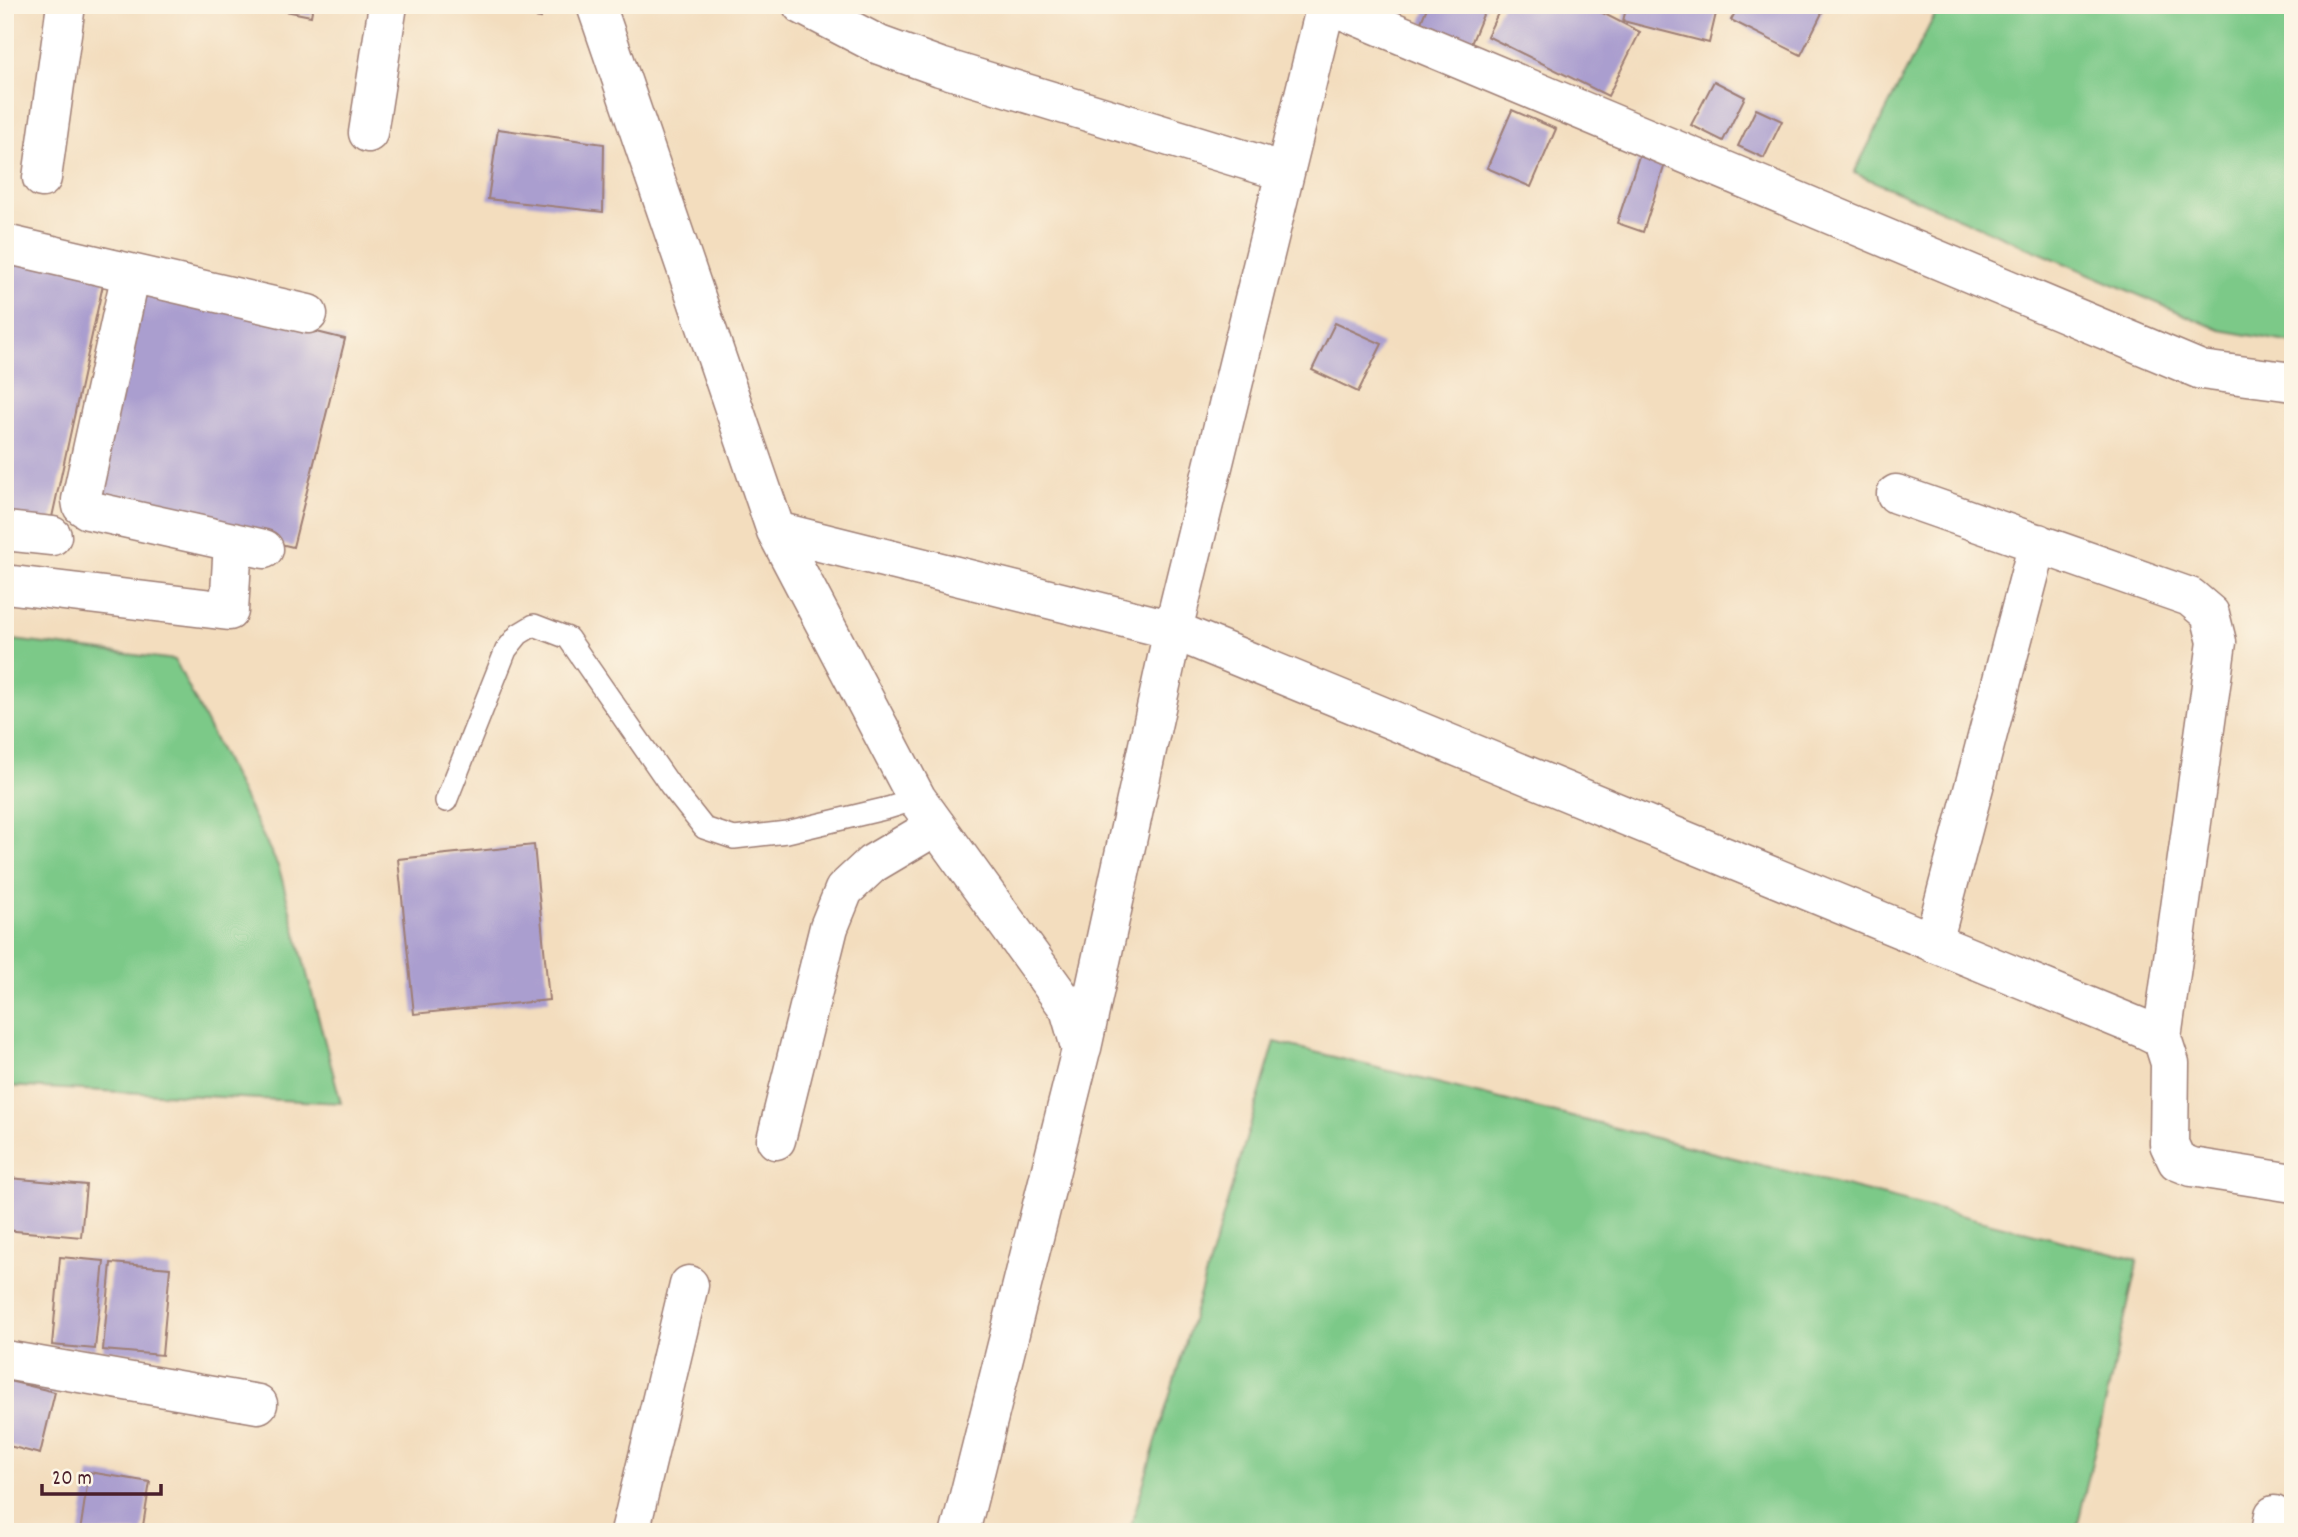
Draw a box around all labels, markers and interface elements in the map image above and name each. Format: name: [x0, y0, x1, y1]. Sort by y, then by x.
scale bar: [42, 1453, 161, 1497]
text: 20 m: [52, 1465, 92, 1495]

